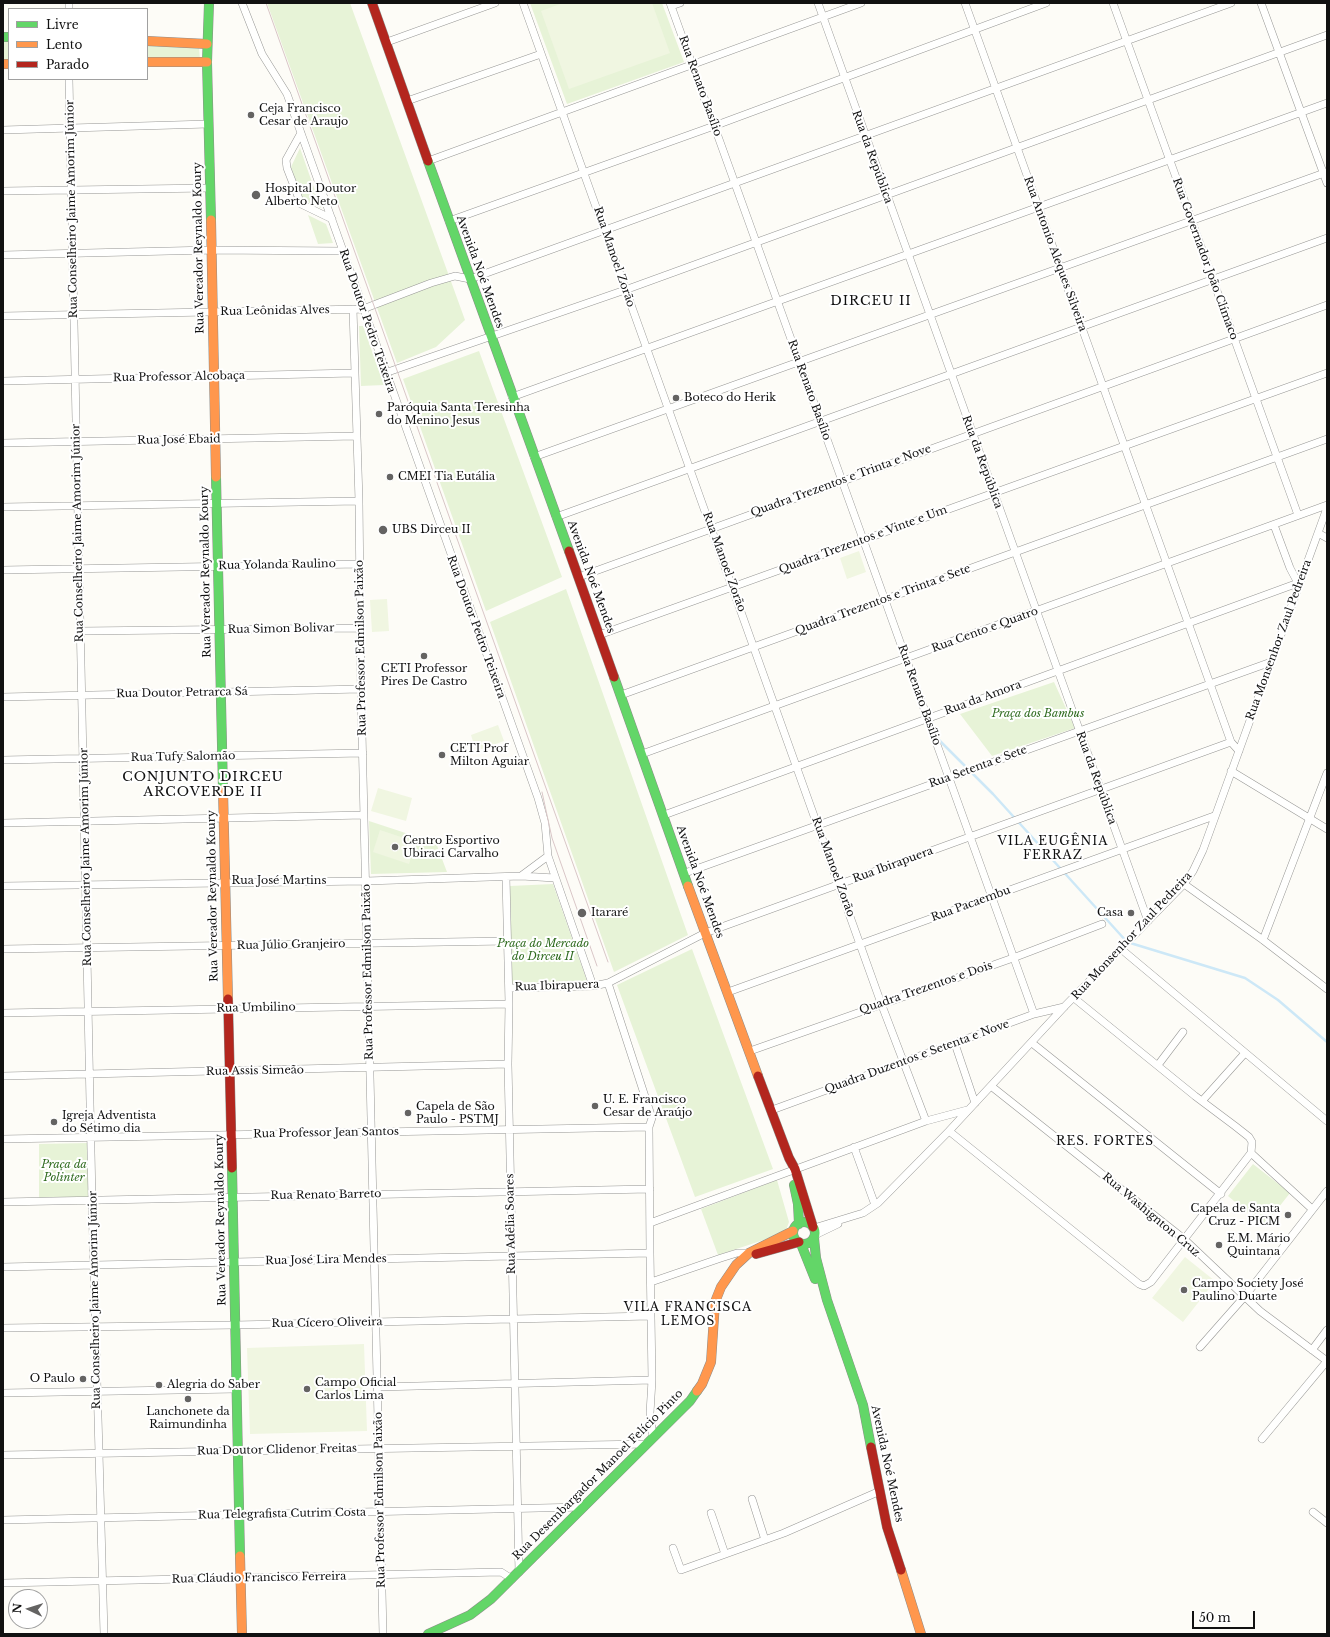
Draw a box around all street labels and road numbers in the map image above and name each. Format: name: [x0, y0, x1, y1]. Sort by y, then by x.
street label: Rua Renato Basílio: [676, 34, 724, 138]
street label: Rua Conselheiro Jaime Amorim Júnior: [63, 100, 81, 318]
street label: Rua da República: [849, 109, 895, 205]
street label: Rua Vereador Reynaldo Koury: [191, 162, 207, 334]
street label: Rua Antonio Aleques Silveira: [1021, 175, 1089, 333]
street label: Rua Governador João Clímaco: [1169, 176, 1241, 342]
street label: Rua Manoel Zorão: [591, 205, 637, 309]
street label: Avenida Noé Mendes: [453, 214, 507, 330]
street label: Rua Doutor Pedro Teixeira: [336, 247, 398, 395]
street label: Rua Leônidas Alves: [220, 303, 330, 319]
street label: Rua Renato Basílio: [785, 338, 833, 442]
street label: Rua Professor Alcobaça: [113, 369, 245, 385]
street label: Rua da República: [959, 414, 1005, 510]
street label: Rua Conselheiro Jaime Amorim Júnior: [69, 424, 87, 642]
street label: Rua José Ebaid: [137, 433, 221, 447]
street label: Quadra Trezentos e Trinta e Nove: [749, 442, 933, 520]
street label: Rua Vereador Reynaldo Koury: [198, 486, 214, 658]
street label: Quadra Trezentos e Vinte e Um: [777, 503, 949, 577]
street label: Rua Manoel Zorão: [700, 510, 748, 614]
street label: Avenida Noé Mendes: [564, 519, 618, 635]
street label: Rua Doutor Pedro Teixeira: [444, 554, 508, 700]
street label: Rua Yolanda Raulino: [218, 557, 336, 573]
street label: Rua Monsenhor Zaul Pedreira: [1244, 558, 1314, 722]
street label: Rua Professor Edmilson Paixão: [353, 560, 369, 736]
street label: Quadra Trezentos e Trinta e Sete: [794, 562, 972, 638]
street label: Rua Cento e Quatro: [930, 605, 1040, 655]
street label: Rua Simon Bolivar: [228, 621, 334, 637]
street label: Rua Renato Basílio: [895, 643, 943, 747]
street label: Rua da Amora: [943, 678, 1023, 718]
street label: Rua Doutor Petrarca Sá: [116, 685, 248, 701]
street label: Rua da República: [1073, 730, 1119, 826]
street label: Rua Setenta e Sete: [927, 743, 1029, 791]
street label: Rua Conselheiro Jaime Amorim Júnior: [77, 748, 95, 966]
street label: Rua Tufy Salomão: [131, 749, 235, 765]
street label: Rua Vereador Reynaldo Koury: [205, 810, 221, 982]
street label: Rua Manoel Zorão: [809, 815, 857, 919]
street label: Avenida Noé Mendes: [673, 824, 727, 940]
street label: Rua Ibirapuera: [851, 844, 935, 886]
street label: Rua Monsenhor Zaul Pedreira: [1069, 869, 1195, 1003]
street label: Rua José Martins: [232, 874, 326, 888]
street label: Rua Professor Edmilson Paixão: [360, 884, 376, 1060]
street label: Rua Pacaembu: [930, 884, 1012, 924]
street label: Rua Júlio Granjeiro: [237, 937, 345, 953]
street label: Quadra Trezentos e Dois: [858, 959, 994, 1017]
street label: Rua Ibirapuera: [514, 978, 600, 994]
street label: Rua Umbilino: [216, 1001, 296, 1015]
street label: Quadra Duzentos e Setenta e Nove: [823, 1017, 1011, 1097]
street label: Rua Assis Simeão: [206, 1064, 304, 1078]
street label: Rua Professor Jean Santos: [253, 1125, 399, 1141]
street label: Rua Vereador Reynaldo Koury: [213, 1134, 229, 1306]
street label: Rua Washignton Cruz: [1099, 1170, 1203, 1260]
street label: Rua Adélia Soares: [504, 1174, 518, 1274]
street label: Rua Renato Barreto: [270, 1187, 382, 1203]
street label: Rua Conselheiro Jaime Amorim Júnior: [86, 1191, 104, 1409]
street label: Rua José Lira Mendes: [265, 1252, 387, 1268]
street label: Rua Cícero Oliveira: [271, 1315, 383, 1331]
street label: Rua Desembargador Manoel Felício Pinto: [510, 1387, 686, 1563]
street label: Avenida Noé Mendes: [868, 1404, 906, 1524]
street label: Rua Professor Edmilson Paixão: [372, 1412, 388, 1588]
street label: Rua Doutor Clidenor Freitas: [197, 1442, 357, 1458]
street label: Rua Telegrafista Cutrim Costa: [198, 1506, 366, 1522]
street label: Rua Cláudio Francisco Ferreira: [172, 1570, 346, 1586]

